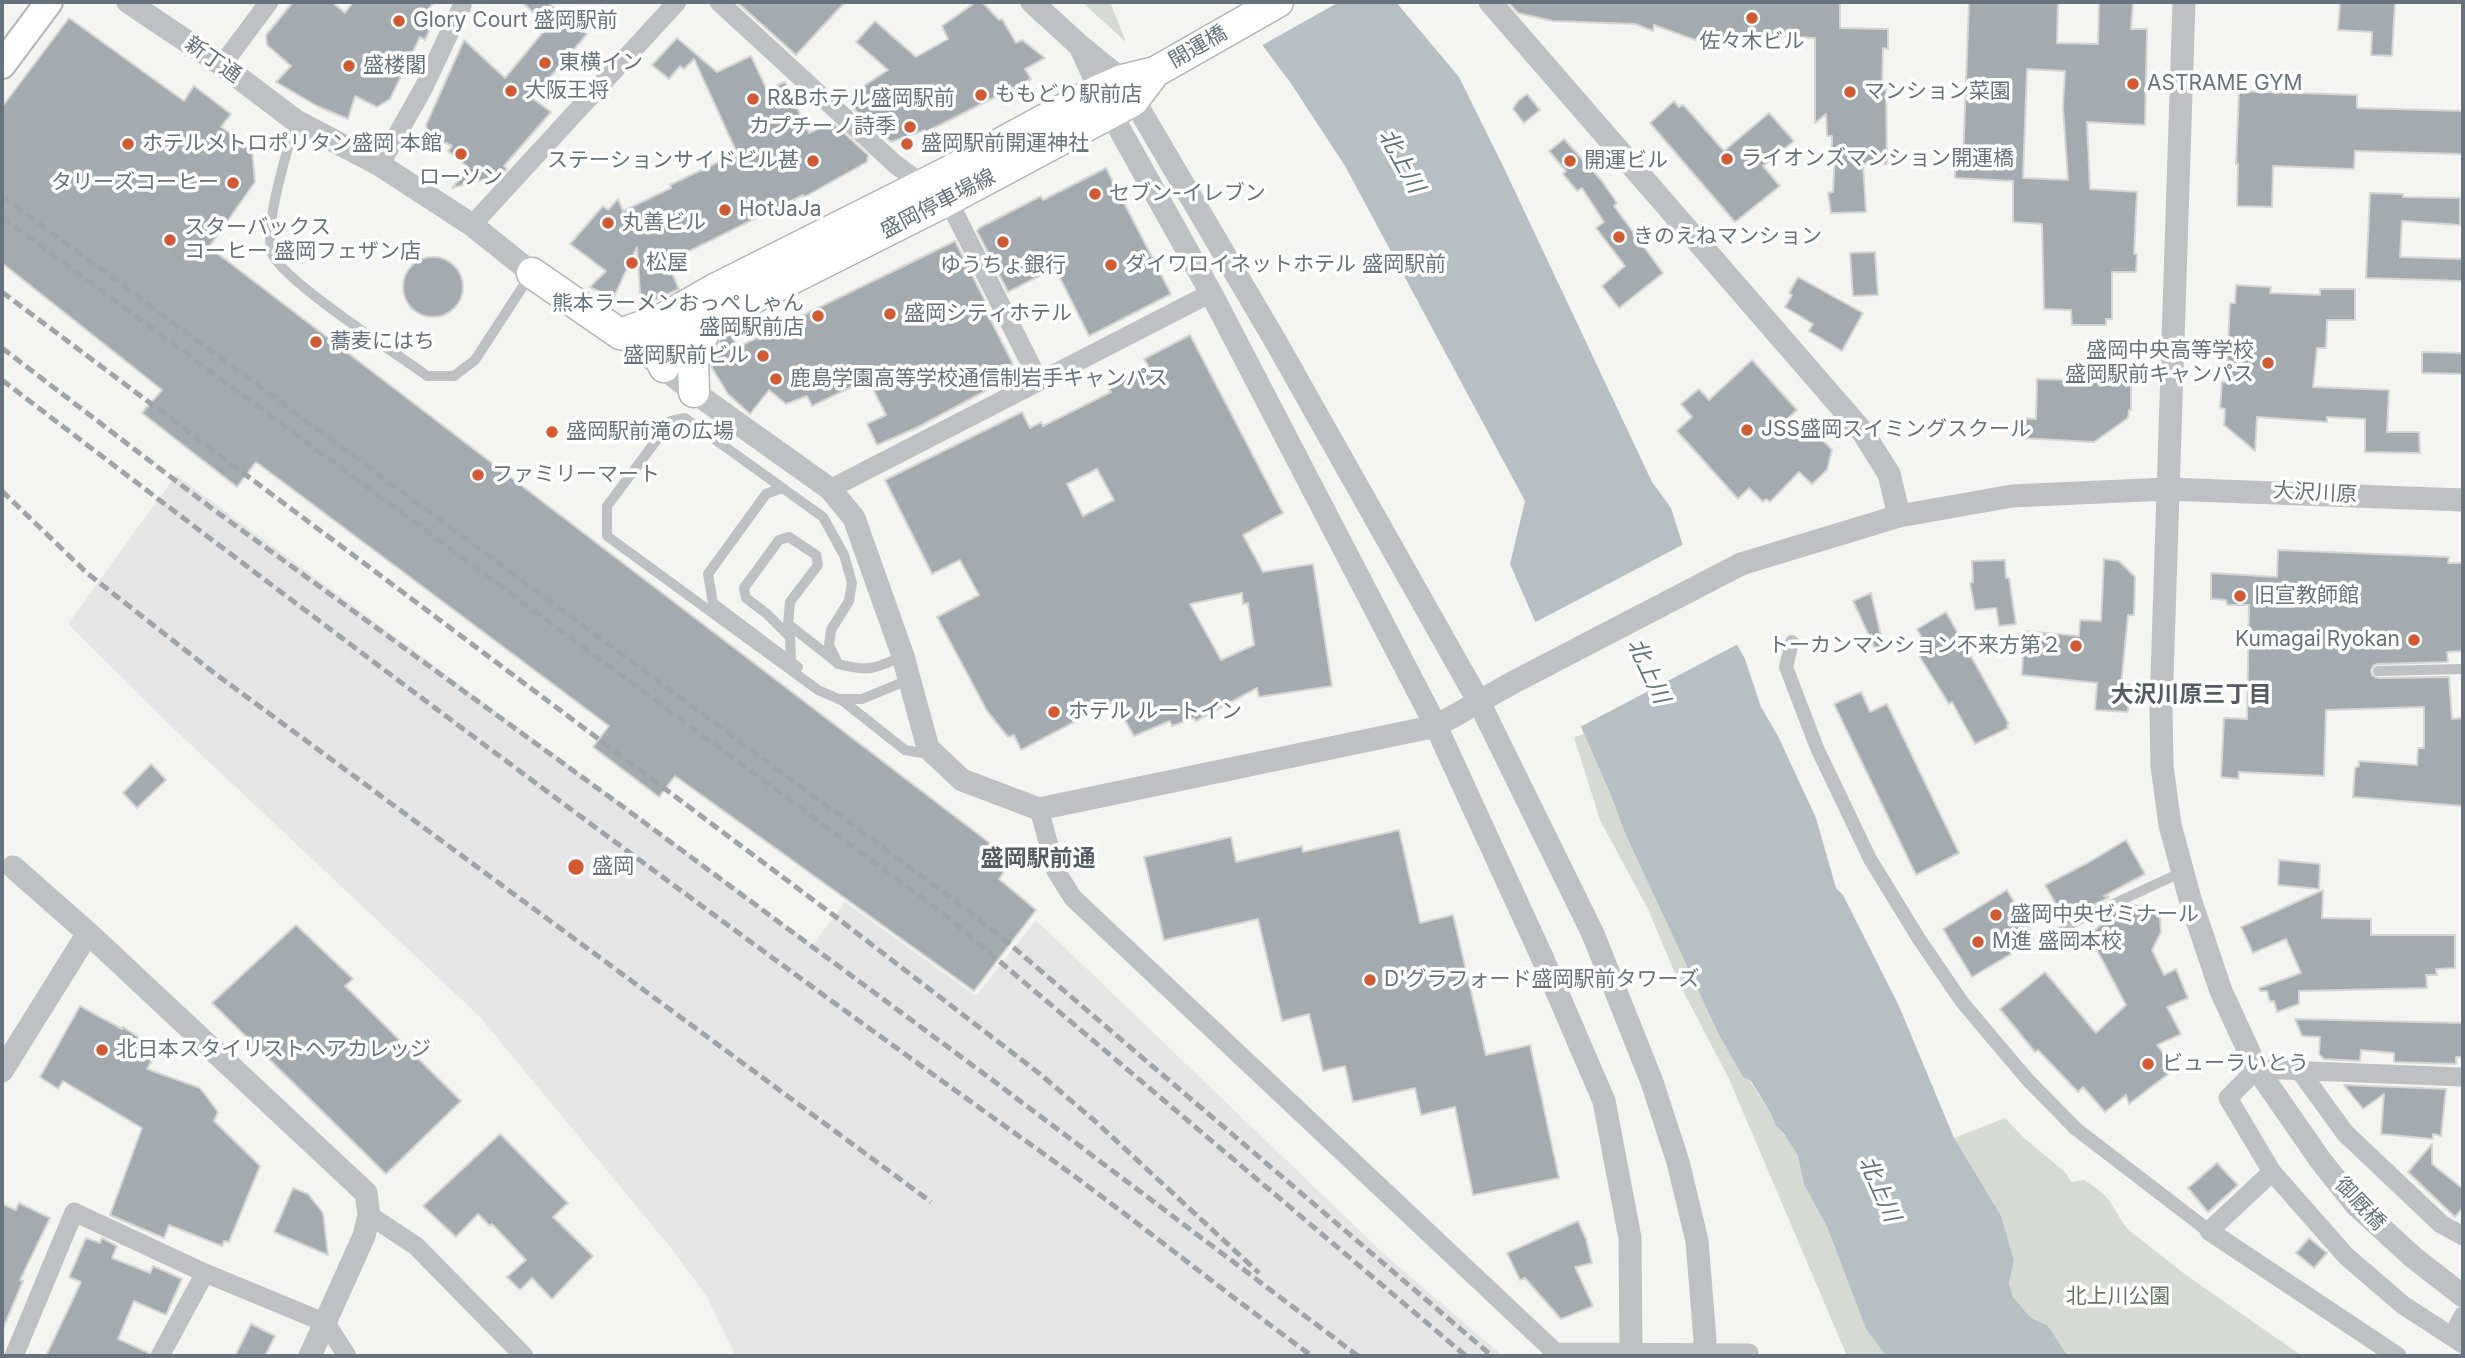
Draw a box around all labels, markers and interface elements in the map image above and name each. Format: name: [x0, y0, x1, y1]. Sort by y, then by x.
place label: Glory Court 盛岡駅前: [413, 8, 618, 34]
marker: 佐々木ビル: [1744, 10, 1760, 26]
marker: Glory Court 盛岡駅前: [391, 13, 407, 29]
street label: 開運橋: [1164, 20, 1232, 74]
place label: 佐々木ビル: [1700, 29, 1804, 55]
street label: 新丁通: [180, 32, 246, 88]
place label: 東横イン: [559, 50, 643, 76]
place label: 盛楼閣: [363, 53, 426, 79]
marker: 東横イン: [537, 55, 553, 71]
marker: 盛楼閣: [341, 58, 357, 74]
place label: ASTRAME GYM: [2147, 71, 2302, 97]
marker: ASTRAME GYM: [2125, 76, 2141, 92]
place label: 大阪王将: [525, 78, 609, 104]
place label: マンション菜園: [1864, 79, 2011, 105]
place label: ももどり駅前店: [995, 82, 1142, 108]
marker: 大阪王将: [503, 83, 519, 99]
marker: マンション菜園: [1842, 84, 1858, 100]
place label: R&Bホテル盛岡駅前: [767, 86, 955, 112]
marker: ももどり駅前店: [973, 87, 989, 103]
marker: R&Bホテル盛岡駅前: [745, 91, 761, 107]
place label: カプチーノ詩季: [749, 114, 896, 140]
marker: カプチーノ詩季: [902, 119, 918, 135]
water label: 北上川: [1372, 124, 1430, 198]
place label: ホテルメトロポリタン盛岡 本館: [142, 131, 442, 157]
place label: 盛岡駅前開運神社: [921, 131, 1089, 157]
marker: ホテルメトロポリタン盛岡 本館: [120, 136, 136, 152]
marker: 盛岡駅前開運神社: [899, 136, 915, 152]
marker: ローソン: [453, 146, 469, 162]
place label: ライオンズマンション開運橋: [1741, 146, 2014, 172]
place label: ステーションサイドビル甚: [547, 148, 799, 174]
place label: 開運ビル: [1584, 148, 1668, 174]
marker: ライオンズマンション開運橋: [1719, 151, 1735, 167]
marker: ステーションサイドビル甚: [805, 153, 821, 169]
marker: 開運ビル: [1562, 153, 1578, 169]
street label: 盛岡停車場線: [876, 164, 1000, 244]
place label: ローソン: [419, 165, 503, 191]
place label: タリーズコーヒー: [51, 170, 219, 196]
marker: タリーズコーヒー: [225, 175, 241, 191]
place label: セブン-イレブン: [1109, 181, 1266, 207]
marker: セブン-イレブン: [1087, 186, 1103, 202]
place label: HotJaJa: [739, 197, 822, 223]
marker: HotJaJa: [717, 202, 733, 218]
place label: 丸善ビル: [622, 210, 706, 236]
place label: スターバックス コーヒー 盛岡フェザン店: [184, 215, 421, 265]
marker: 丸善ビル: [600, 215, 616, 231]
place label: きのえねマンション: [1633, 224, 1822, 250]
marker: きのえねマンション: [1611, 229, 1627, 245]
marker: スターバックス コーヒー 盛岡フェザン店: [162, 232, 178, 248]
marker: ゆうちょ銀行: [995, 234, 1011, 250]
place label: 松屋: [646, 250, 688, 276]
place label: ダイワロイネットホテル 盛岡駅前: [1125, 252, 1446, 278]
place label: ゆうちょ銀行: [940, 253, 1066, 279]
marker: 松屋: [624, 255, 640, 271]
marker: ダイワロイネットホテル 盛岡駅前: [1103, 257, 1119, 273]
place label: 熊本ラーメンおっぺしゃん 盛岡駅前店: [552, 291, 804, 341]
place label: 盛岡シティホテル: [904, 301, 1072, 327]
marker: 盛岡シティホテル: [882, 306, 898, 322]
marker: 熊本ラーメンおっぺしゃん 盛岡駅前店: [810, 308, 826, 324]
place label: 蕎麦にはち: [330, 329, 435, 355]
marker: 蕎麦にはち: [308, 334, 324, 350]
place label: 盛岡中央高等学校 盛岡駅前キャンパス: [2065, 338, 2254, 388]
place label: 盛岡駅前ビル: [623, 343, 749, 369]
marker: 盛岡駅前ビル: [755, 348, 771, 364]
marker: 盛岡中央高等学校 盛岡駅前キャンパス: [2260, 355, 2276, 371]
place label: 鹿島学園高等学校通信制岩手キャンパス: [790, 366, 1168, 392]
marker: 鹿島学園高等学校通信制岩手キャンパス: [768, 371, 784, 387]
place label: JSS盛岡スイミングスクール: [1761, 417, 2031, 443]
place label: 盛岡駅前滝の広場: [566, 419, 734, 445]
marker: JSS盛岡スイミングスクール: [1739, 422, 1755, 438]
marker: 盛岡駅前滝の広場: [544, 424, 560, 440]
place label: ファミリーマート: [492, 462, 660, 488]
marker: ファミリーマート: [470, 467, 486, 483]
street label: 大沢川原: [2272, 478, 2358, 508]
place label: 旧宣教師館: [2254, 583, 2359, 609]
marker: 旧宣教師館: [2232, 588, 2248, 604]
place label: Kumagai Ryokan: [2235, 627, 2400, 653]
marker: Kumagai Ryokan: [2406, 632, 2422, 648]
place label: トーカンマンション不来方第２: [1768, 633, 2062, 659]
water label: 北上川: [1621, 634, 1675, 708]
marker: トーカンマンション不来方第２: [2068, 638, 2084, 654]
district label: 大沢川原三丁目: [2111, 681, 2271, 709]
place label: ホテル ルートイン: [1068, 699, 1242, 725]
marker: ホテル ルートイン: [1046, 704, 1062, 720]
district label: 盛岡駅前通: [981, 845, 1095, 873]
place label: 盛岡: [592, 854, 634, 880]
marker: 盛岡: [566, 857, 586, 877]
place label: 盛岡中央ゼミナール: [2010, 902, 2199, 928]
marker: 盛岡中央ゼミナール: [1988, 907, 2004, 923]
place label: M進 盛岡本校: [1992, 929, 2122, 955]
marker: M進 盛岡本校: [1970, 934, 1986, 950]
place label: D'グラフォード盛岡駅前タワーズ: [1384, 967, 1699, 993]
marker: D'グラフォード盛岡駅前タワーズ: [1362, 972, 1378, 988]
place label: 北日本スタイリストヘアカレッジ: [116, 1037, 431, 1063]
marker: 北日本スタイリストヘアカレッジ: [94, 1042, 110, 1058]
place label: ビューラいとう: [2162, 1051, 2309, 1077]
marker: ビューラいとう: [2140, 1056, 2156, 1072]
water label: 北上川: [1852, 1152, 1906, 1226]
street label: 御厩橋: [2329, 1172, 2391, 1236]
park label: 北上川公園: [2066, 1284, 2170, 1310]

